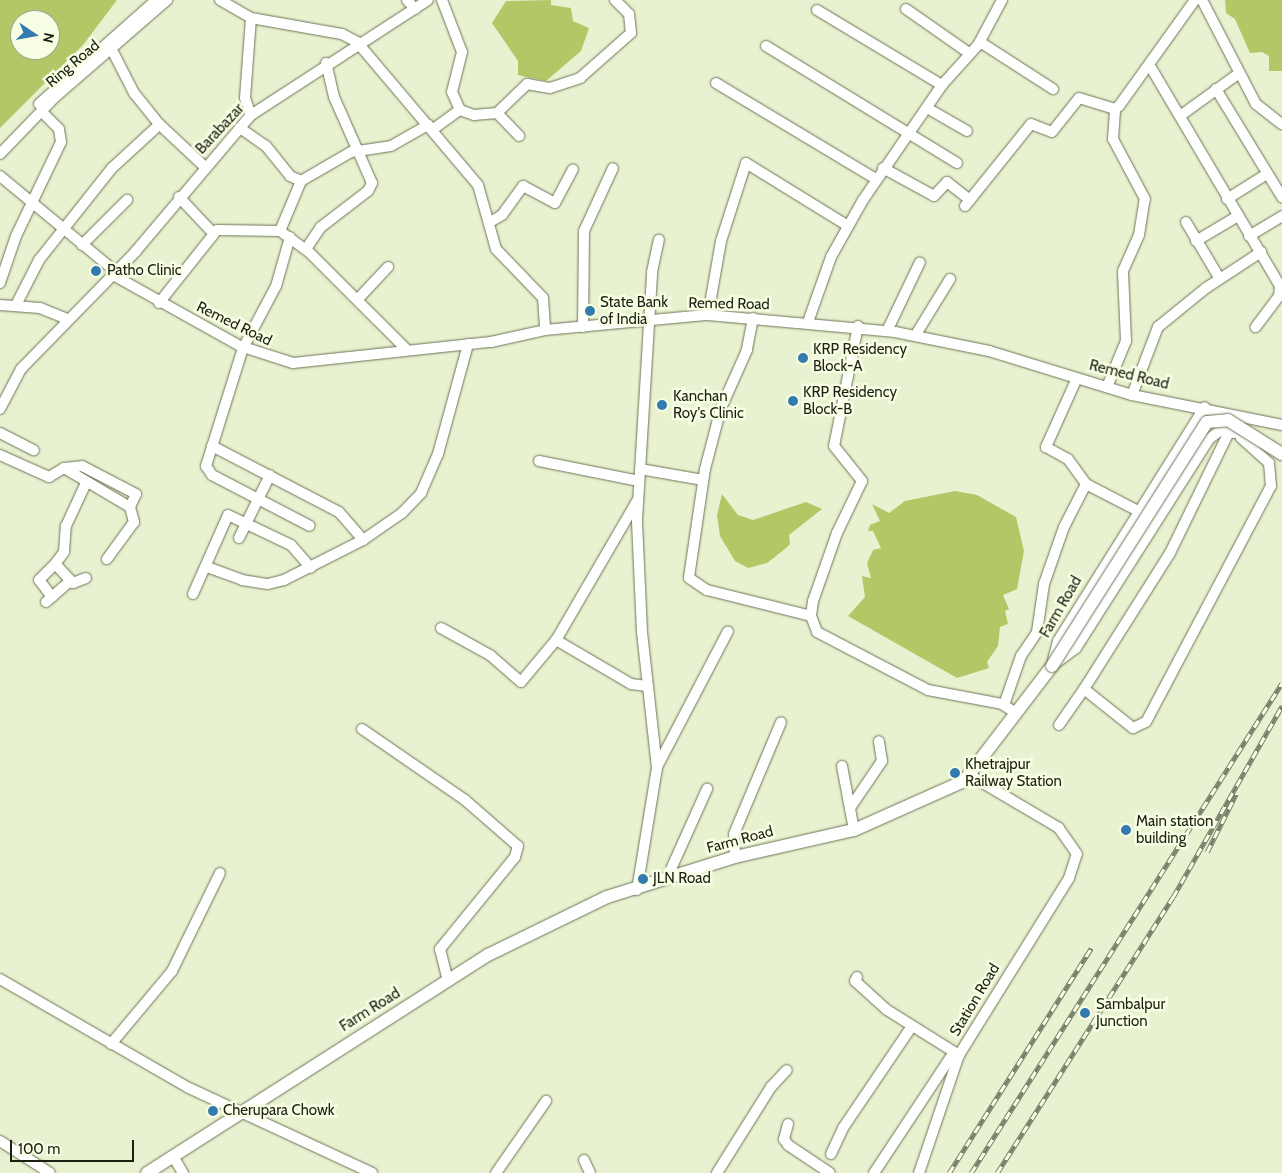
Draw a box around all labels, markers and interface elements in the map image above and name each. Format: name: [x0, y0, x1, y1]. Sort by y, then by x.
north arrow: [10, 10, 60, 60]
text: N: [39, 31, 59, 45]
street label: Ring Road: [43, 37, 103, 91]
street label: Barabazar: [192, 100, 248, 158]
place label: Patho Clinic: [107, 262, 182, 280]
marker: Patho Clinic: [89, 264, 103, 278]
place label: State Bank of India: [600, 293, 668, 328]
street label: Remed Road: [688, 294, 770, 314]
street label: Remed Road: [193, 298, 275, 350]
marker: State Bank of India: [584, 305, 596, 317]
place label: KRP Residency Block-A: [813, 340, 907, 375]
marker: KRP Residency Block-A: [797, 352, 809, 364]
street label: Remed Road: [1087, 356, 1171, 394]
place label: KRP Residency Block-B: [803, 383, 897, 418]
place label: Kanchan Roy's Clinic: [673, 387, 744, 422]
marker: KRP Residency Block-B: [787, 395, 799, 407]
marker: Kanchan Roy's Clinic: [655, 398, 669, 412]
street label: Farm Road: [1036, 573, 1086, 641]
place label: Khetrajpur Railway Station: [965, 755, 1062, 790]
marker: Khetrajpur Railway Station: [949, 767, 961, 779]
place label: Main station building: [1136, 812, 1213, 847]
street label: Farm Road: [705, 823, 775, 857]
marker: Main station building: [1120, 824, 1132, 836]
place label: JLN Road: [653, 870, 711, 888]
marker: JLN Road: [637, 873, 649, 885]
street label: Station Road: [946, 960, 1004, 1040]
street label: Farm Road: [336, 984, 404, 1036]
place label: Sambalpur Junction: [1096, 995, 1165, 1030]
marker: Sambalpur Junction: [1078, 1006, 1092, 1020]
place label: Cherupara Chowk: [223, 1102, 335, 1120]
marker: Cherupara Chowk: [207, 1105, 219, 1117]
scale bar: [12, 1130, 136, 1162]
text: 100 m: [18, 1140, 60, 1158]

